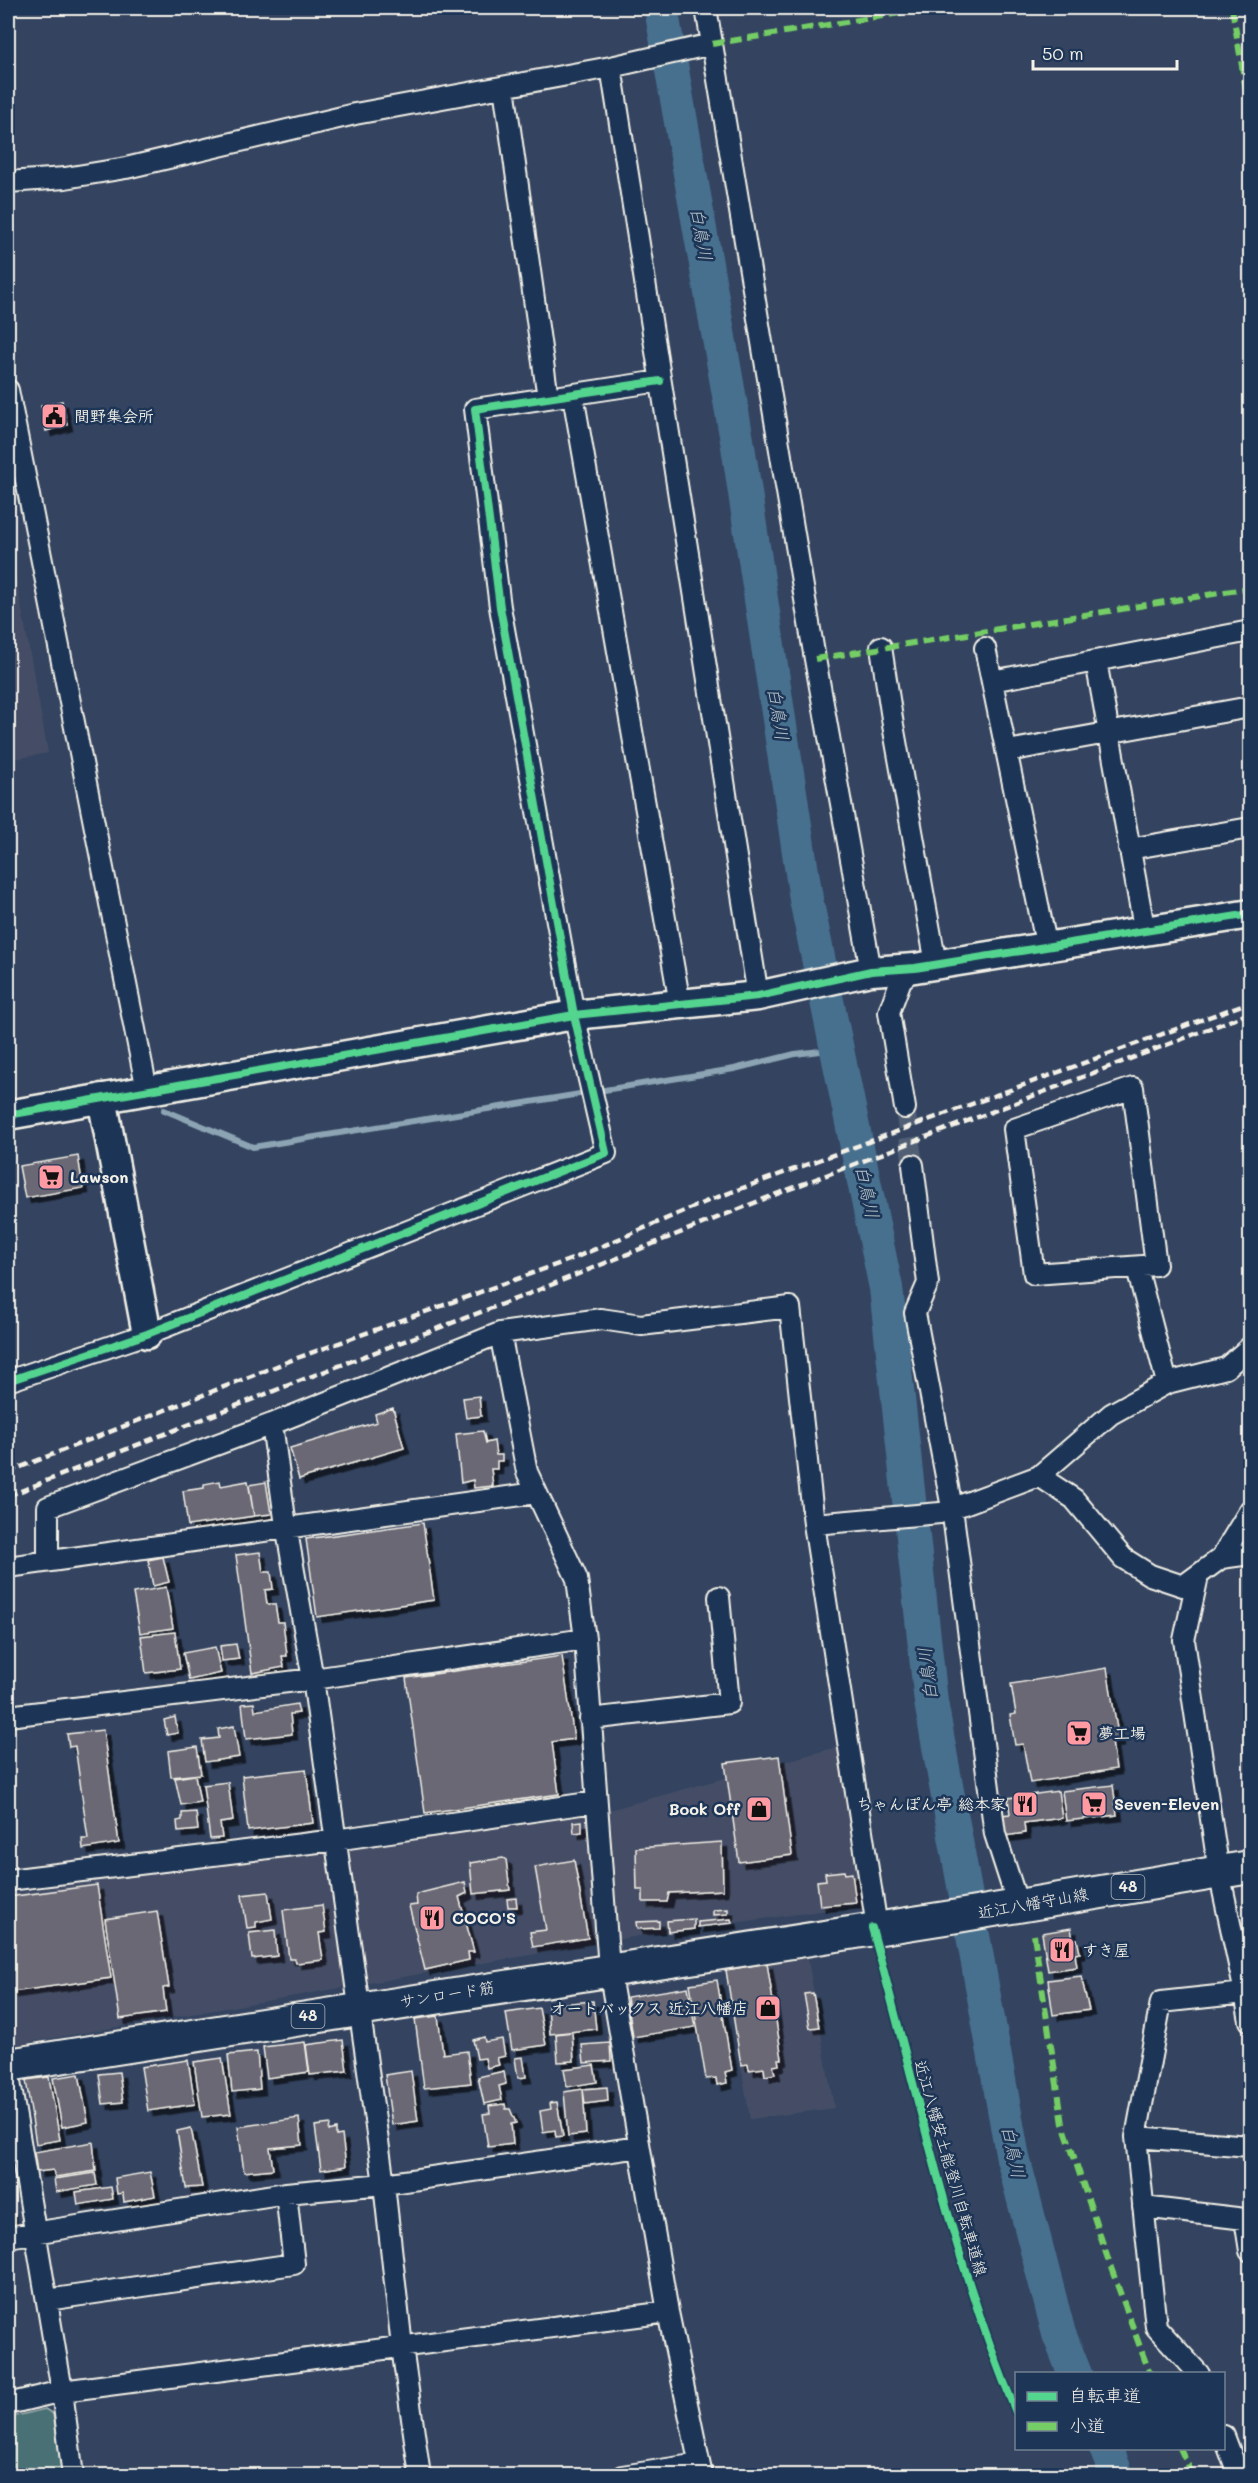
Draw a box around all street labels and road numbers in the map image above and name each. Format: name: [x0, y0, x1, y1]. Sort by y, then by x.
road number: 48: [1112, 1875, 1144, 1899]
street label: 近江八幡守山線: [976, 1882, 1090, 1923]
street label: サンロード筋: [398, 1976, 496, 2011]
road number: 48: [292, 2004, 324, 2028]
street label: 近江八幡安土能登川自転車道線: [911, 2057, 992, 2278]

